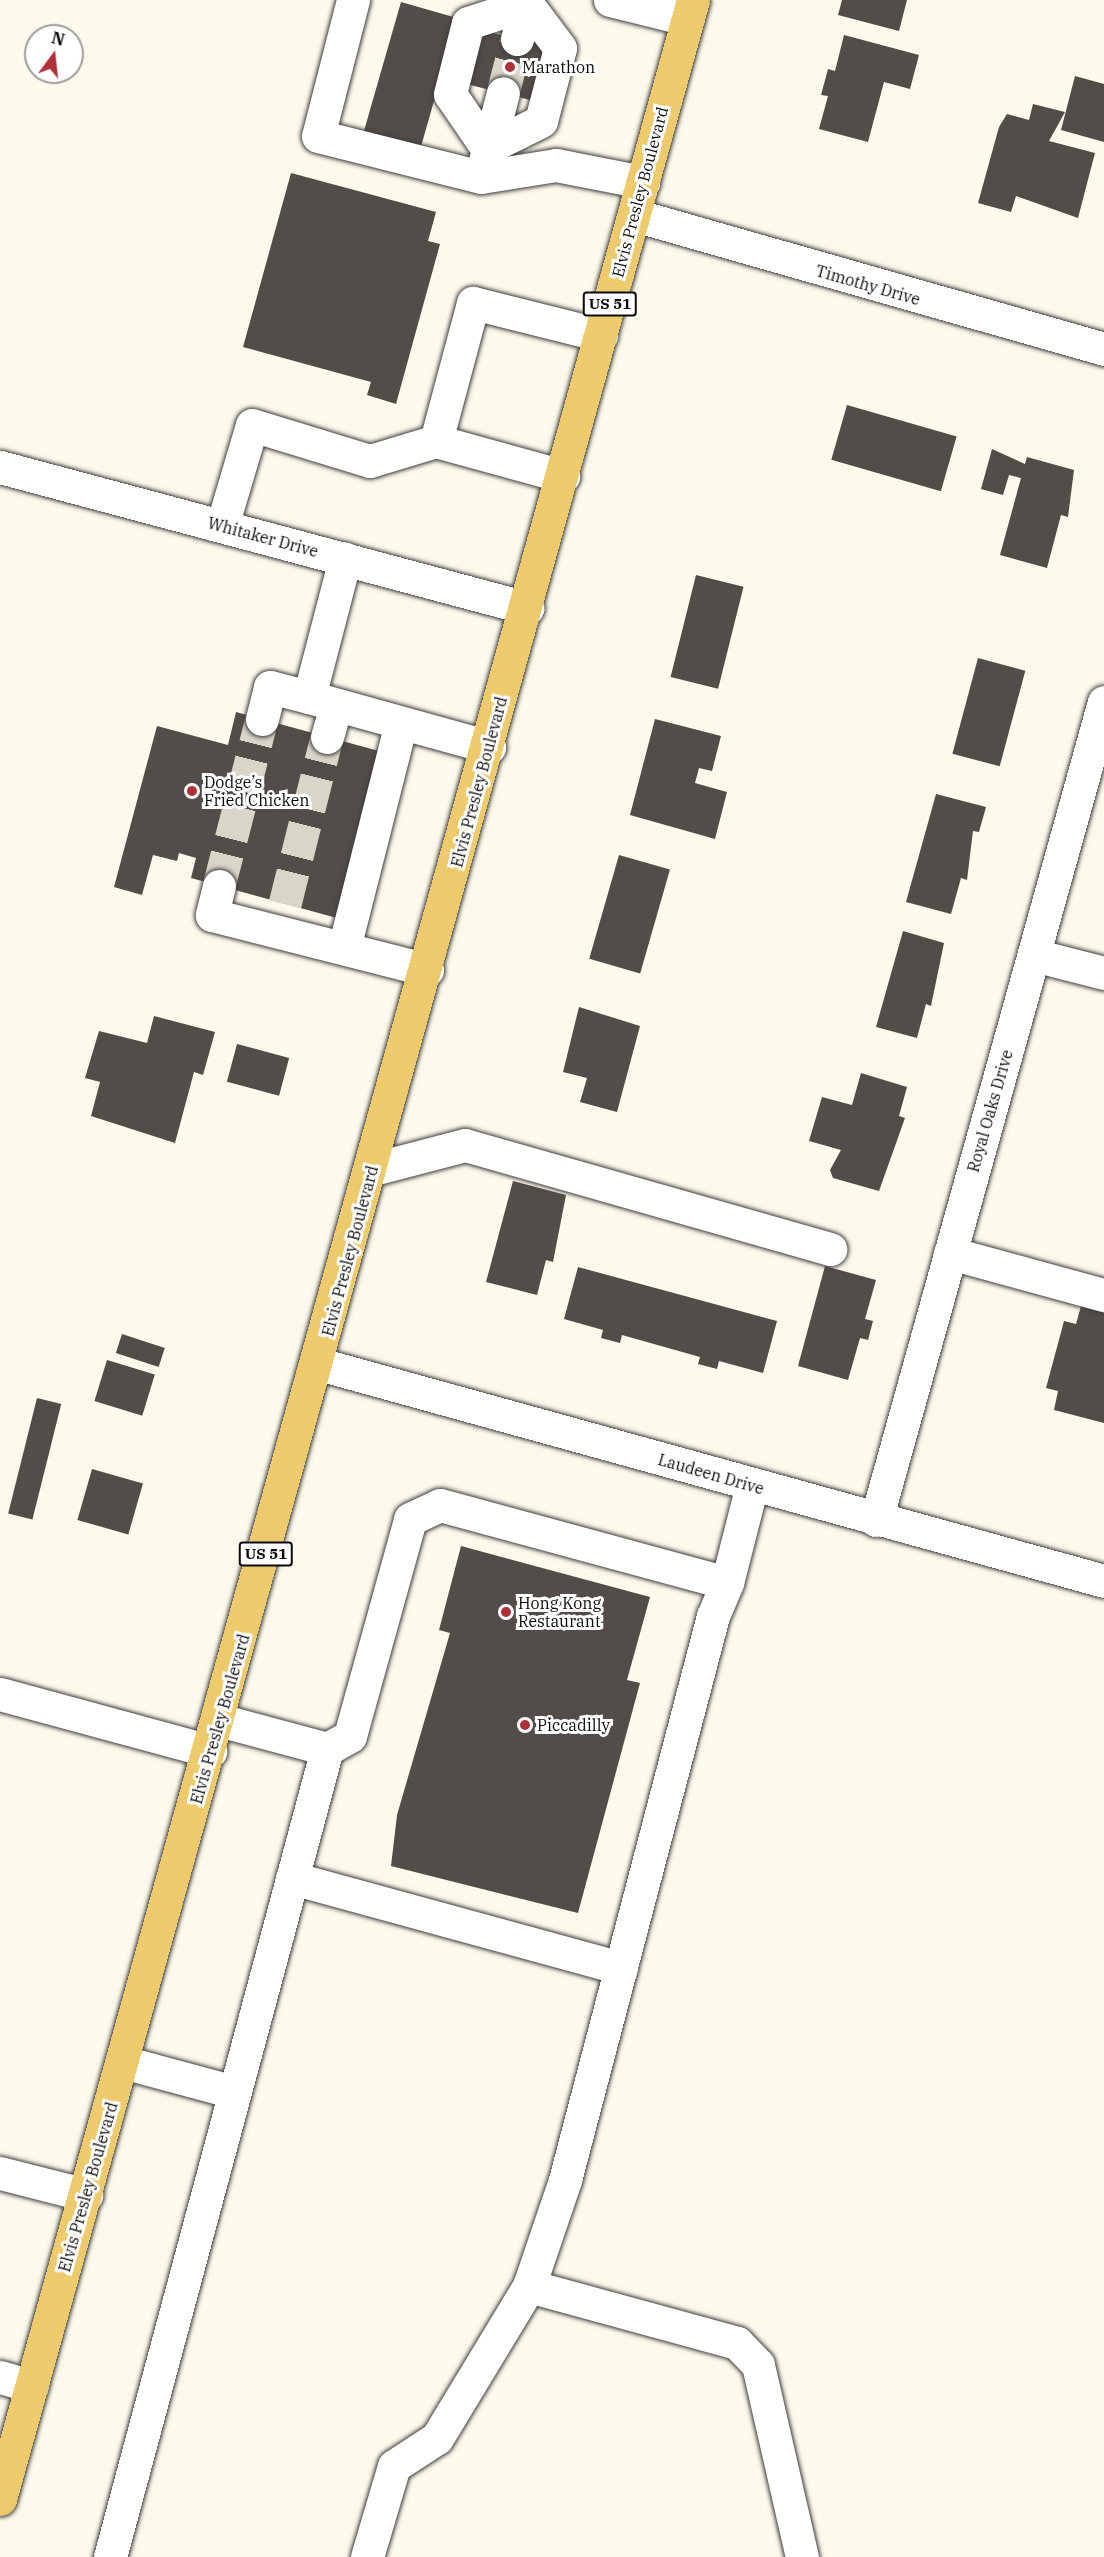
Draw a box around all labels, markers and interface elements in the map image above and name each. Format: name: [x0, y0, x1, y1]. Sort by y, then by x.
north arrow: [24, 24, 84, 84]
text: N: [49, 27, 67, 50]
place label: Marathon: [522, 57, 595, 77]
marker: Marathon: [503, 60, 517, 74]
street label: Elvis Presley Boulevard: [608, 105, 672, 279]
street label: Timothy Drive: [814, 261, 922, 309]
road number: US 51: [582, 292, 638, 316]
street label: Whitaker Drive: [206, 513, 320, 561]
street label: Elvis Presley Boulevard: [447, 695, 511, 869]
place label: Dodge’s Fried Chicken: [204, 772, 309, 810]
marker: Dodge’s Fried Chicken: [185, 784, 199, 798]
street label: Royal Oaks Drive: [963, 1048, 1017, 1174]
street label: Elvis Presley Boulevard: [318, 1164, 382, 1338]
street label: Laudeen Drive: [656, 1450, 766, 1498]
road number: US 51: [238, 1542, 294, 1566]
place label: Hong Kong Restaurant: [518, 1593, 601, 1631]
marker: Hong Kong Restaurant: [499, 1605, 513, 1619]
street label: Elvis Presley Boulevard: [187, 1632, 253, 1806]
place label: Piccadilly: [537, 1715, 610, 1735]
marker: Piccadilly: [518, 1718, 532, 1732]
street label: Elvis Presley Boulevard: [55, 2100, 121, 2274]

